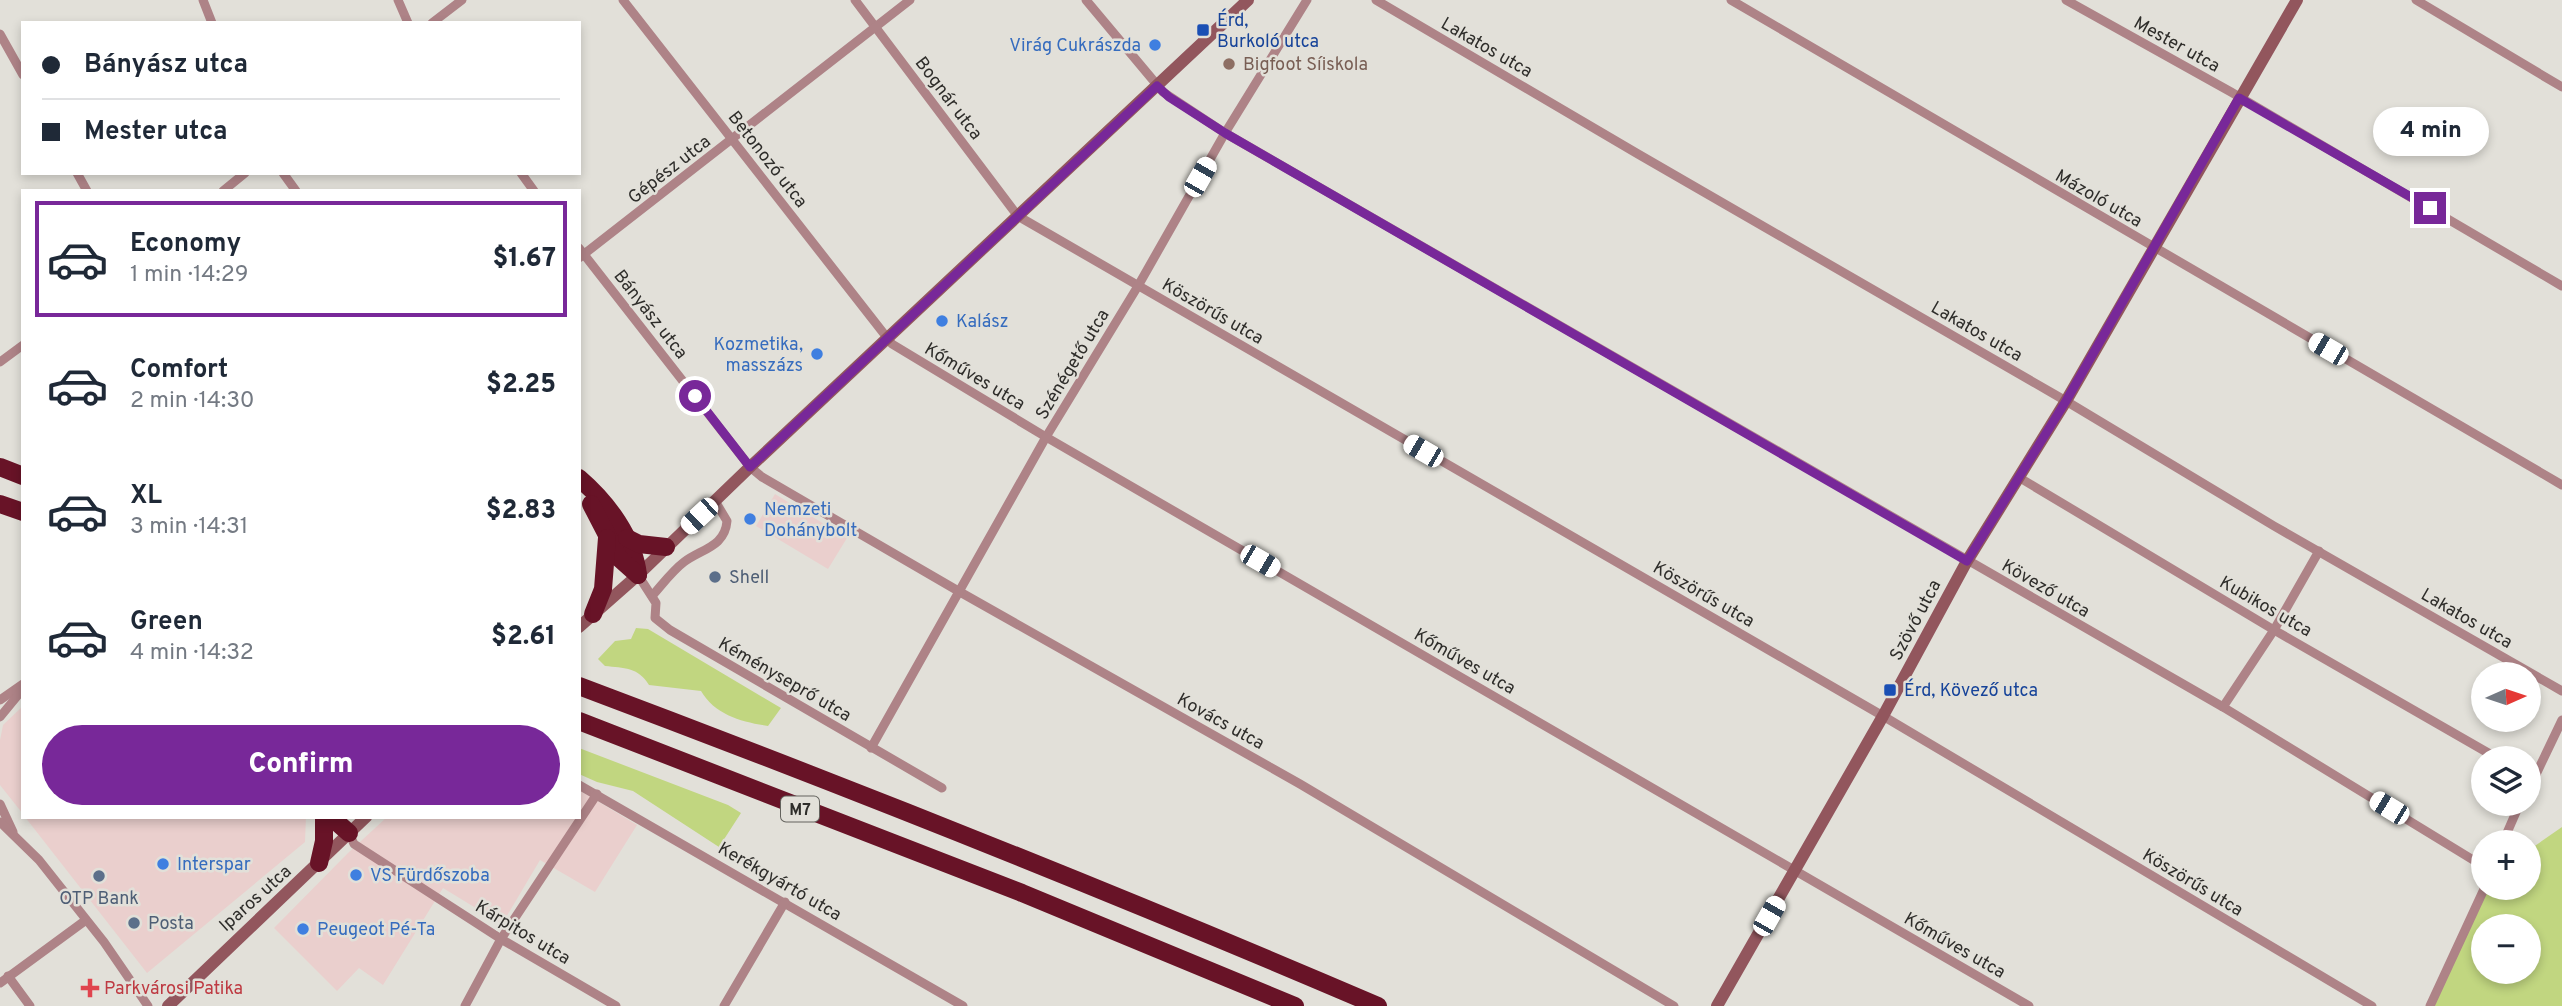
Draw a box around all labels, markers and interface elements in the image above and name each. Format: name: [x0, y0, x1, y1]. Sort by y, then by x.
place label: Érd, Burkoló utca: [1217, 8, 1319, 54]
street label: Mester utca: [2129, 12, 2223, 78]
street label: Lakatos utca: [1436, 13, 1536, 84]
marker: Érd, Burkoló utca: [1195, 22, 1211, 38]
place label: Virág Cukrászda: [1009, 35, 1141, 58]
marker: Virág Cukrászda: [1147, 37, 1163, 53]
text: Bányász utca: [84, 49, 248, 82]
street label: Bognár utca: [909, 53, 987, 145]
place label: Bigfoot Síiskola: [1243, 54, 1368, 77]
marker: Bigfoot Síiskola: [1221, 56, 1237, 72]
callout: 4 min: [2372, 106, 2488, 156]
street label: Betonozó utca: [722, 107, 812, 213]
text: Mester utca: [84, 116, 228, 149]
text: 4 min: [2400, 117, 2462, 146]
street label: Gépész utca: [624, 131, 716, 210]
car: [1181, 154, 1220, 200]
street label: Mázoló utca: [2051, 165, 2146, 233]
route end: [2414, 192, 2446, 224]
icon: car: [46, 228, 109, 291]
text: Economy: [130, 228, 241, 261]
text: $1.67: [492, 243, 556, 276]
text: 1 min · 14:29: [130, 261, 248, 290]
street label: Bányász utca: [608, 266, 692, 364]
street label: Köszörűs utca: [1157, 274, 1267, 351]
street label: Lakatos utca: [1926, 297, 2026, 368]
street label: Szénégető utca: [1031, 305, 1115, 424]
place label: Kalász: [956, 311, 1009, 334]
marker: Kalász: [934, 313, 950, 329]
car: [2305, 329, 2352, 369]
place label: Kozmetika, masszázs: [714, 334, 803, 378]
street label: Kőműves utca: [920, 338, 1029, 416]
marker: Kozmetika, masszázs: [809, 346, 825, 362]
icon: car: [46, 354, 109, 417]
text: Comfort: [130, 354, 228, 387]
text: $2.25: [486, 369, 556, 402]
route start: [679, 380, 711, 412]
text: 2 min · 14:30: [130, 387, 255, 416]
car: [1400, 431, 1447, 471]
icon: car: [46, 480, 109, 543]
text: XL: [130, 480, 162, 513]
car: [677, 494, 722, 538]
text: $2.83: [486, 495, 556, 528]
place label: Nemzeti Dohánybolt: [764, 499, 857, 543]
marker: Nemzeti Dohánybolt: [742, 511, 758, 527]
text: 3 min · 14:31: [130, 513, 248, 542]
car: [1237, 541, 1284, 581]
street label: Kövező utca: [1997, 555, 2094, 624]
street label: Köszörűs utca: [1648, 557, 1758, 634]
place label: Shell: [729, 567, 769, 590]
marker: Shell: [707, 569, 723, 585]
street label: Kubikos utca: [2215, 572, 2316, 643]
street label: Szövő utca: [1885, 576, 1947, 665]
street label: Lakatos utca: [2416, 584, 2516, 655]
icon: car: [46, 606, 109, 669]
text: Green: [130, 606, 203, 639]
text: $2.61: [491, 621, 556, 654]
street label: Kőműves utca: [1409, 624, 1519, 701]
street label: Kéményseprő utca: [714, 633, 855, 728]
text: 4 min · 14:32: [130, 639, 254, 668]
north arrow: [2471, 662, 2541, 732]
map controls: [2471, 662, 2541, 984]
place label: Érd, Kövező utca: [1904, 678, 2038, 703]
marker: Érd, Kövező utca: [1882, 682, 1898, 698]
street label: Kovács utca: [1172, 689, 1268, 756]
button: Confirm: [42, 725, 560, 805]
button: layers: [2471, 746, 2541, 816]
car: [2366, 788, 2413, 828]
road number: M7: [781, 796, 819, 822]
button: +: [2471, 830, 2541, 900]
street label: Kerékgyártó utca: [713, 838, 845, 927]
street label: Köszörűs utca: [2138, 844, 2247, 922]
place label: Interspar: [177, 854, 251, 877]
marker: Interspar: [155, 856, 171, 872]
street label: Iparos utca: [215, 861, 297, 938]
place label: VS Fürdőszoba: [370, 865, 490, 888]
marker: VS Fürdőszoba: [348, 867, 364, 883]
marker: OTP Bank: [91, 868, 107, 884]
place label: OTP Bank: [59, 888, 139, 911]
car: [1750, 893, 1789, 939]
street label: Kárpitos utca: [470, 896, 574, 971]
street label: Kőműves utca: [1899, 908, 2009, 985]
place label: Posta: [148, 913, 194, 936]
button: −: [2471, 914, 2541, 984]
marker: Posta: [126, 915, 142, 931]
place label: Peugeot Pé-Ta: [317, 919, 435, 942]
marker: Peugeot Pé-Ta: [295, 921, 311, 937]
place label: Parkvárosi Patika: [104, 978, 243, 1001]
marker: Parkvárosi Patika: [82, 980, 98, 996]

